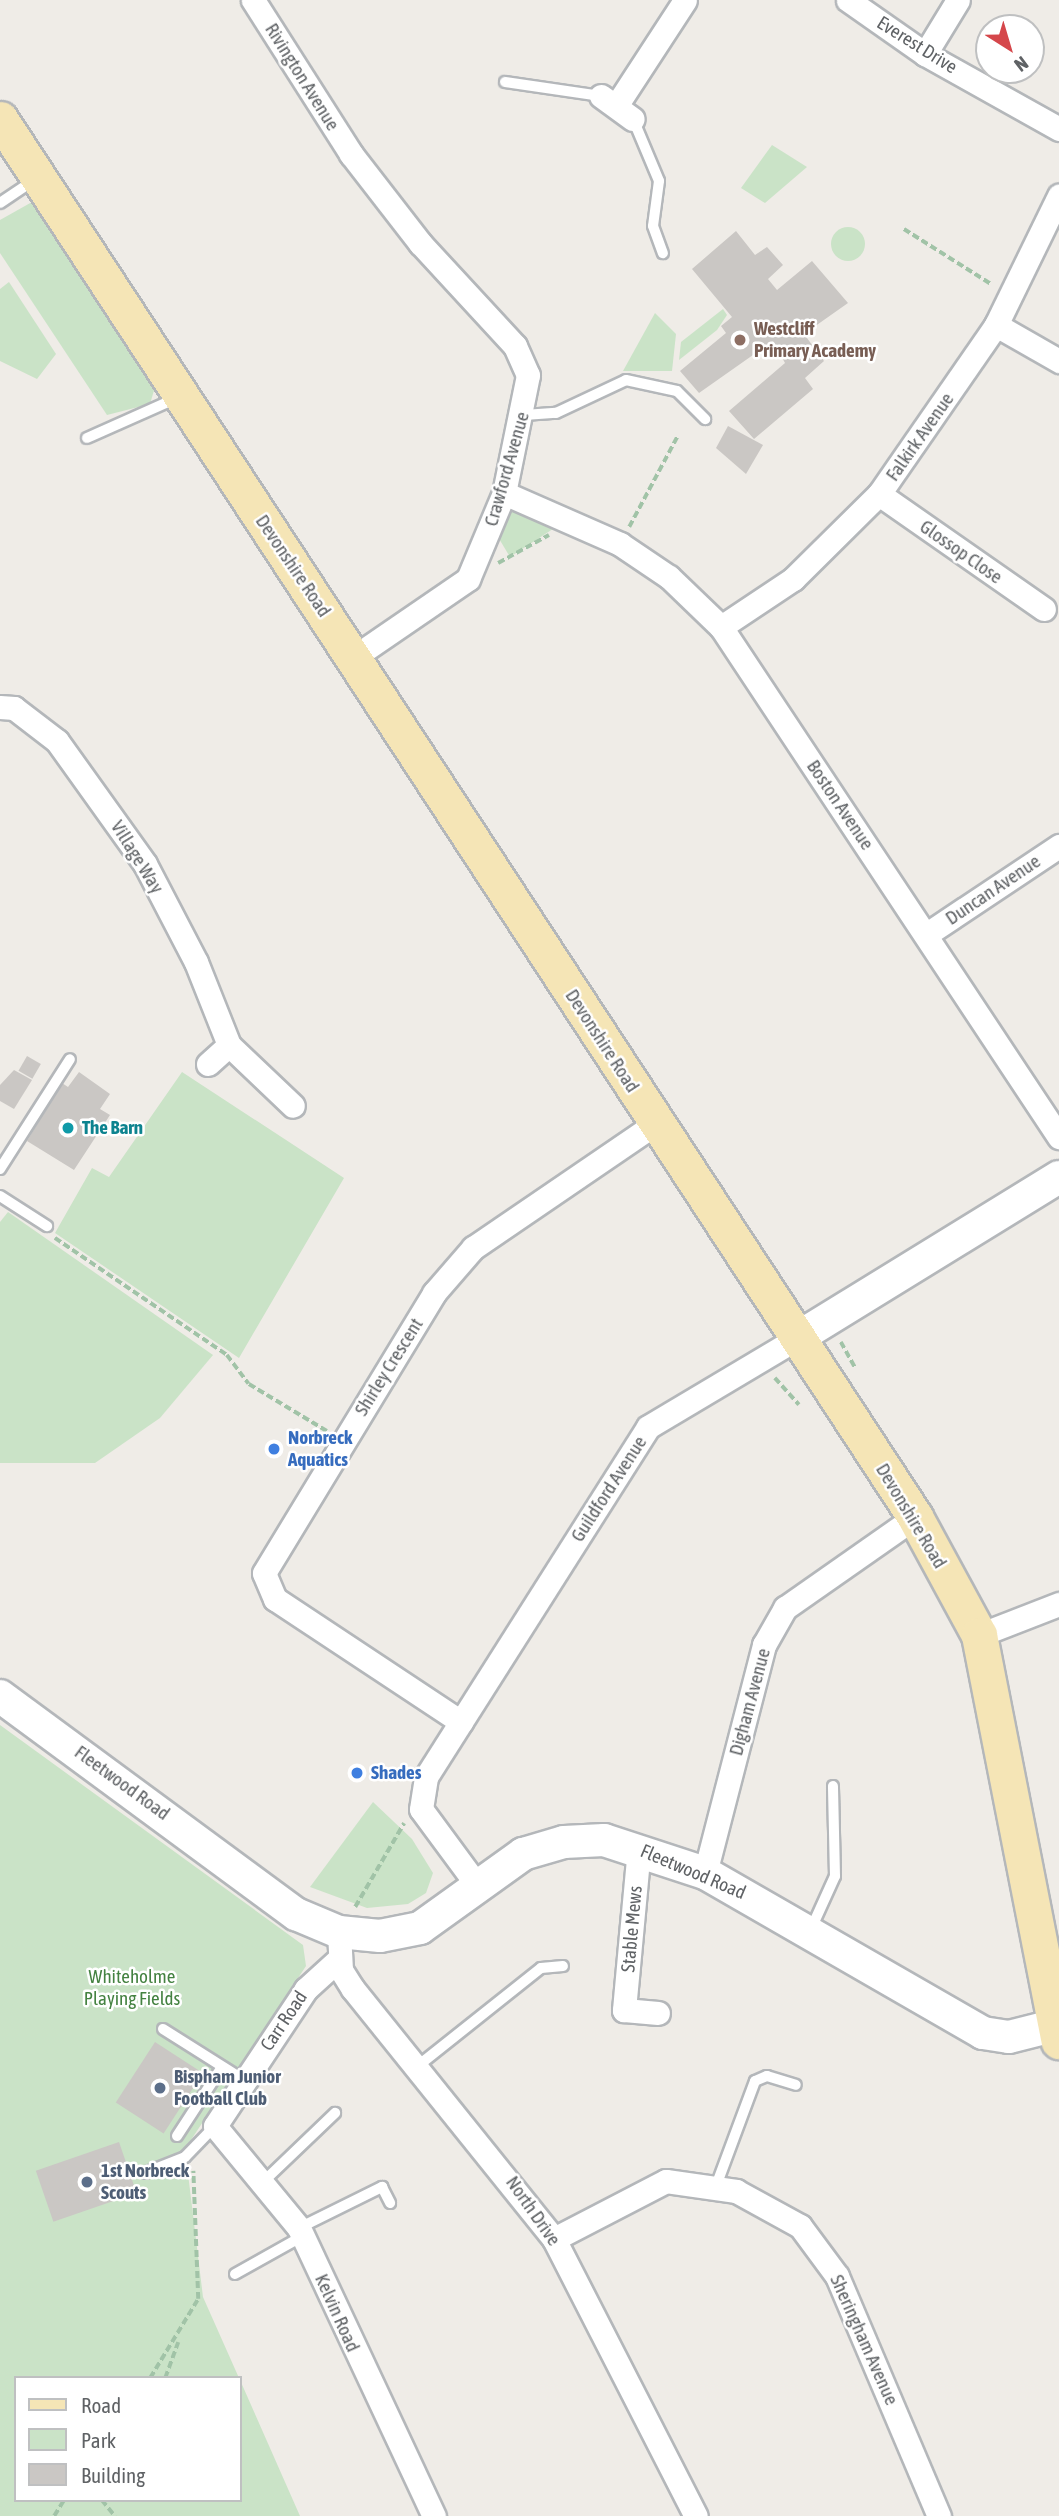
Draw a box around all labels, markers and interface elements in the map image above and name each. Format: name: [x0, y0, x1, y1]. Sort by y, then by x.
street label: Everest Drive: [873, 11, 961, 79]
north arrow: [975, 14, 1045, 84]
street label: Rivington Avenue: [260, 19, 344, 135]
text: N: [1010, 52, 1033, 76]
place label: Westcliff Primary Academy: [754, 318, 876, 362]
marker: Westcliff Primary Academy: [732, 332, 748, 348]
street label: Falkirk Avenue: [881, 388, 959, 486]
street label: Crawford Avenue: [480, 409, 534, 529]
street label: Devonshire Road: [250, 511, 336, 621]
street label: Glossop Close: [915, 515, 1007, 589]
street label: Boston Avenue: [802, 756, 878, 854]
street label: Village Way: [106, 816, 168, 898]
street label: Duncan Avenue: [941, 850, 1045, 930]
street label: Devonshire Road: [560, 985, 644, 1097]
place label: The Barn: [82, 1117, 143, 1139]
marker: The Barn: [60, 1120, 76, 1136]
street label: Shirley Crescent: [350, 1314, 428, 1420]
place label: Norbreck Aquatics: [288, 1427, 352, 1471]
street label: Guildford Avenue: [566, 1432, 652, 1546]
marker: Norbreck Aquatics: [266, 1441, 282, 1457]
street label: Devonshire Road: [871, 1459, 951, 1573]
street label: Digham Avenue: [725, 1646, 775, 1758]
street label: Fleetwood Road: [70, 1741, 174, 1825]
place label: Shades: [371, 1762, 421, 1784]
marker: Shades: [349, 1765, 365, 1781]
street label: Fleetwood Road: [637, 1840, 749, 1904]
street label: Stable Mews: [617, 1885, 647, 1973]
park label: Whiteholme Playing Fields: [84, 1966, 180, 2010]
street label: Carr Road: [256, 1987, 312, 2055]
place label: Bispham Junior Football Club: [174, 2066, 281, 2110]
marker: Bispham Junior Football Club: [152, 2080, 168, 2096]
place label: 1st Norbreck Scouts: [101, 2160, 189, 2204]
street label: North Drive: [501, 2172, 565, 2250]
marker: 1st Norbreck Scouts: [79, 2174, 95, 2190]
street label: Kelvin Road: [310, 2271, 364, 2355]
street label: Sheringham Avenue: [825, 2271, 903, 2409]
legend: [14, 2376, 242, 2502]
text: Road: [81, 2393, 121, 2417]
text: Park: [81, 2428, 116, 2452]
text: Building: [81, 2463, 145, 2487]

